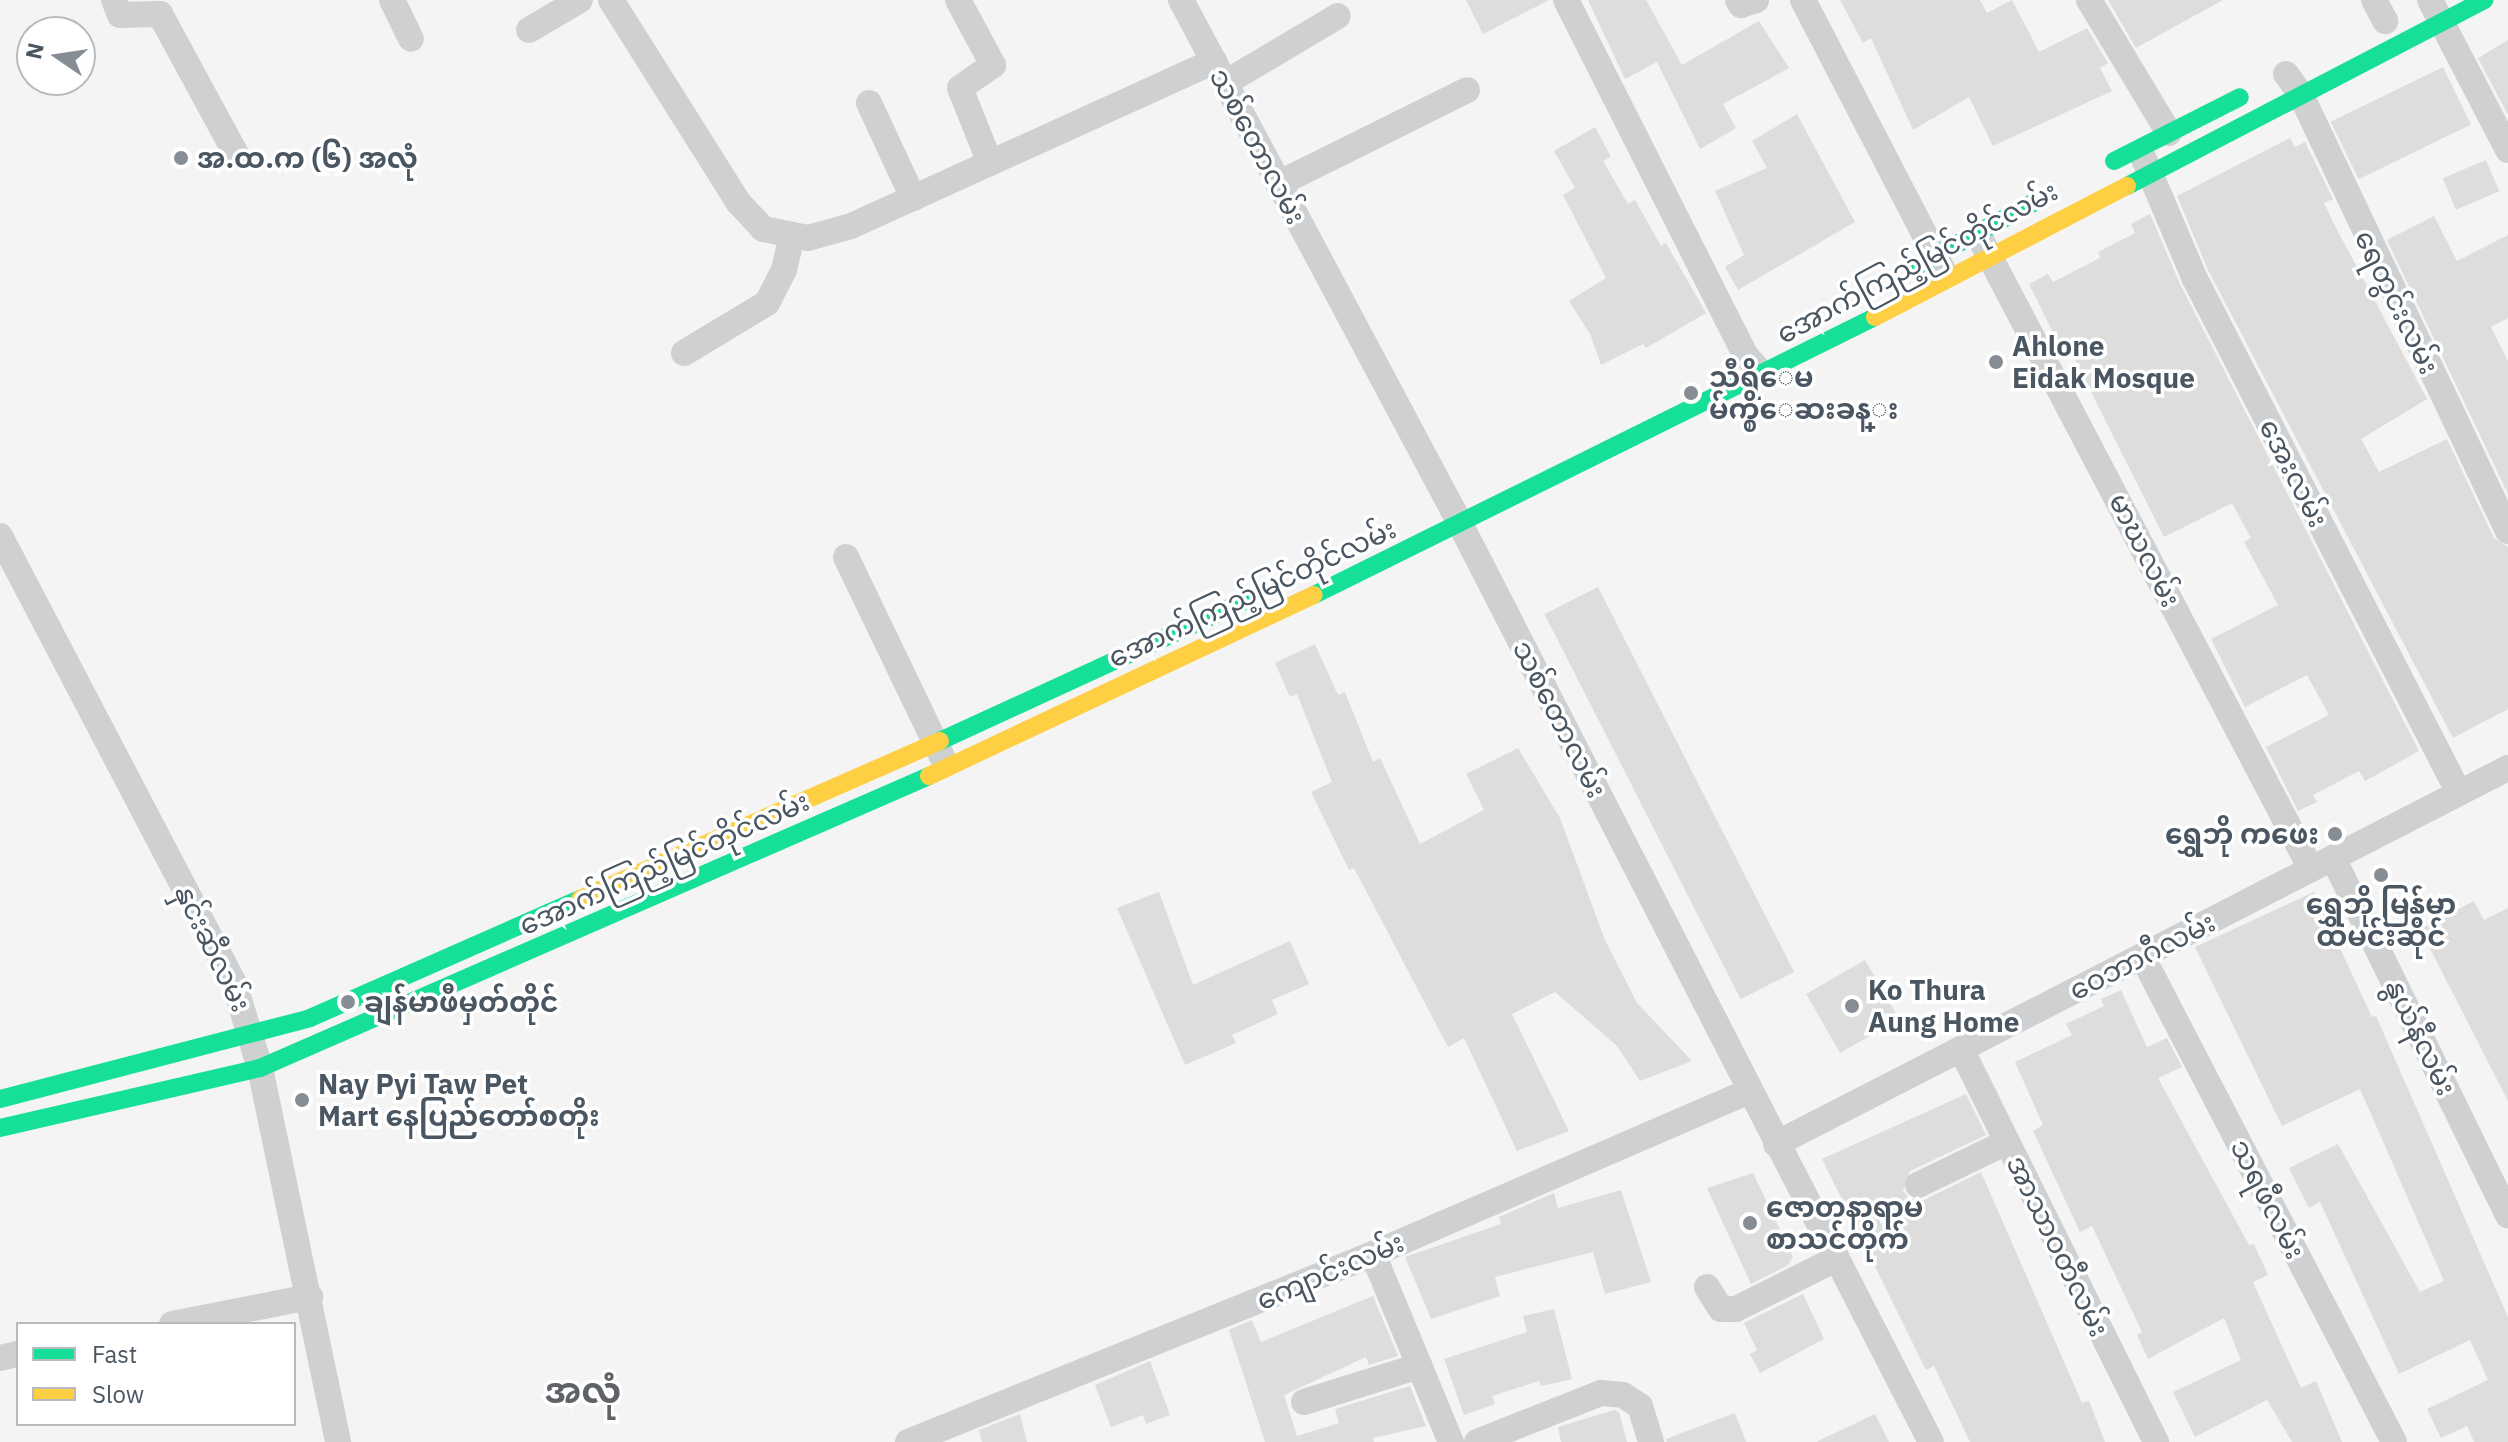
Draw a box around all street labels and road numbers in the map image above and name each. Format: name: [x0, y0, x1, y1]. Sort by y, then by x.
street label: သစ်တောလမ်း: [1203, 62, 1313, 230]
street label: အောက်ကြည့်မြင်တိုင်လမ်း: [1771, 174, 2063, 350]
street label: ရေတွင်းလမ်း: [2348, 224, 2446, 380]
street label: အေးလမ်း: [2252, 413, 2336, 533]
street label: မာဃလမ်း: [2102, 487, 2188, 613]
street label: အောက်ကြည့်မြင်တိုင်လမ်း: [1103, 511, 1401, 675]
street label: သစ်တောလမ်း: [1506, 635, 1614, 803]
street label: အောက်ကြည့်မြင်တိုင်လမ်း: [514, 784, 814, 942]
street label: နှင်းဆီလမ်း: [168, 879, 258, 1017]
street label: ဝေဘာဂီလမ်း: [2063, 905, 2221, 1007]
street label: နွယ်နီလမ်း: [2378, 973, 2464, 1101]
street label: သရဖီလမ်း: [2224, 1134, 2312, 1264]
street label: အာသာဝတီလမ်း: [2000, 1150, 2116, 1342]
street label: ကျောင်းလမ်း: [1251, 1225, 1409, 1317]

